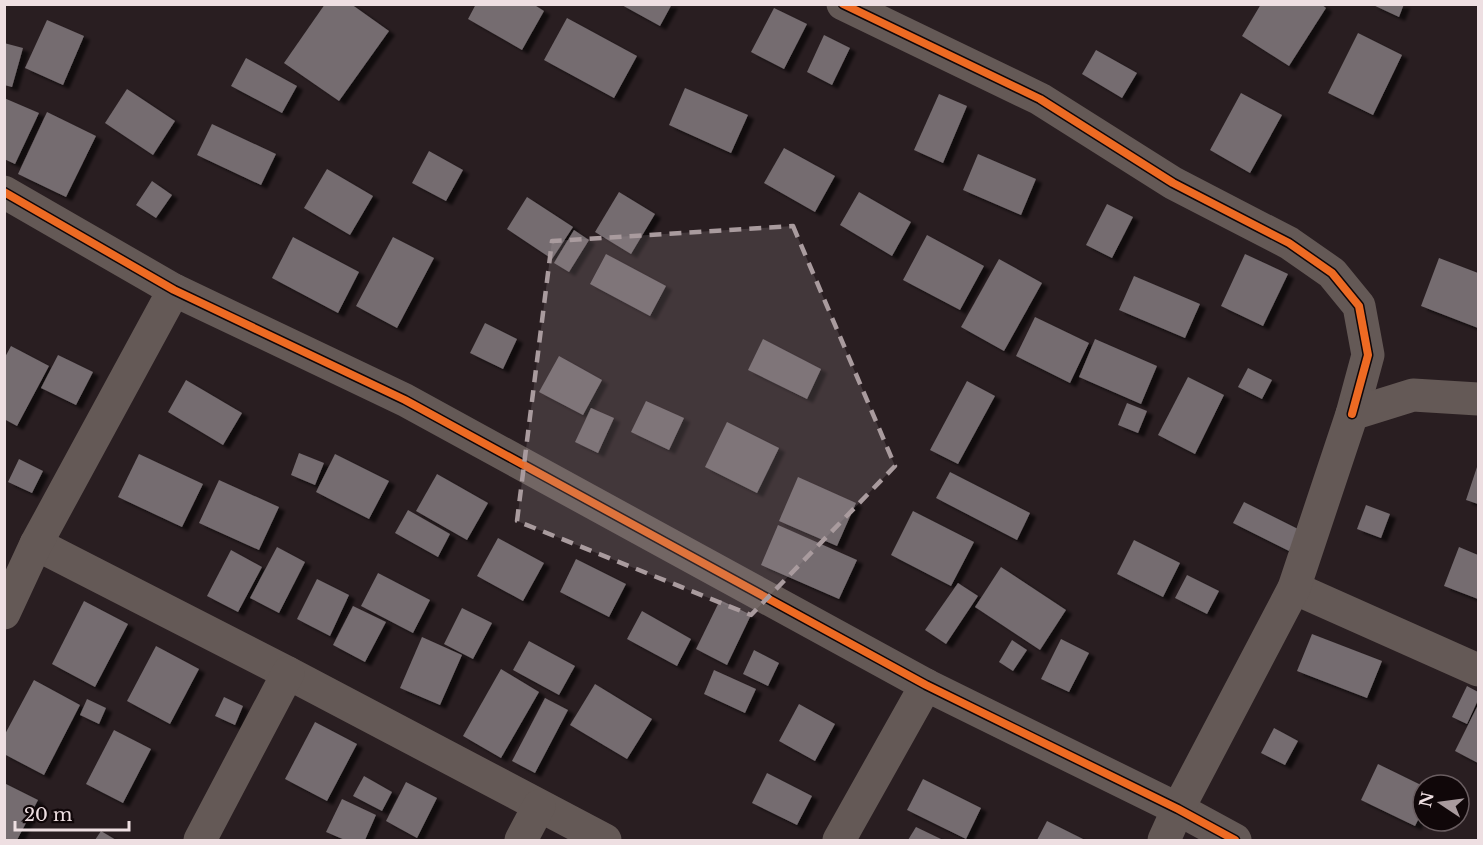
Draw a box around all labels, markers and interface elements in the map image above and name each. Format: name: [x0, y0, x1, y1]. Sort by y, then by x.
north arrow: [1411, 773, 1471, 833]
text: N: [1415, 790, 1438, 809]
scale bar: [15, 794, 129, 832]
text: 20 m: [24, 804, 72, 826]

